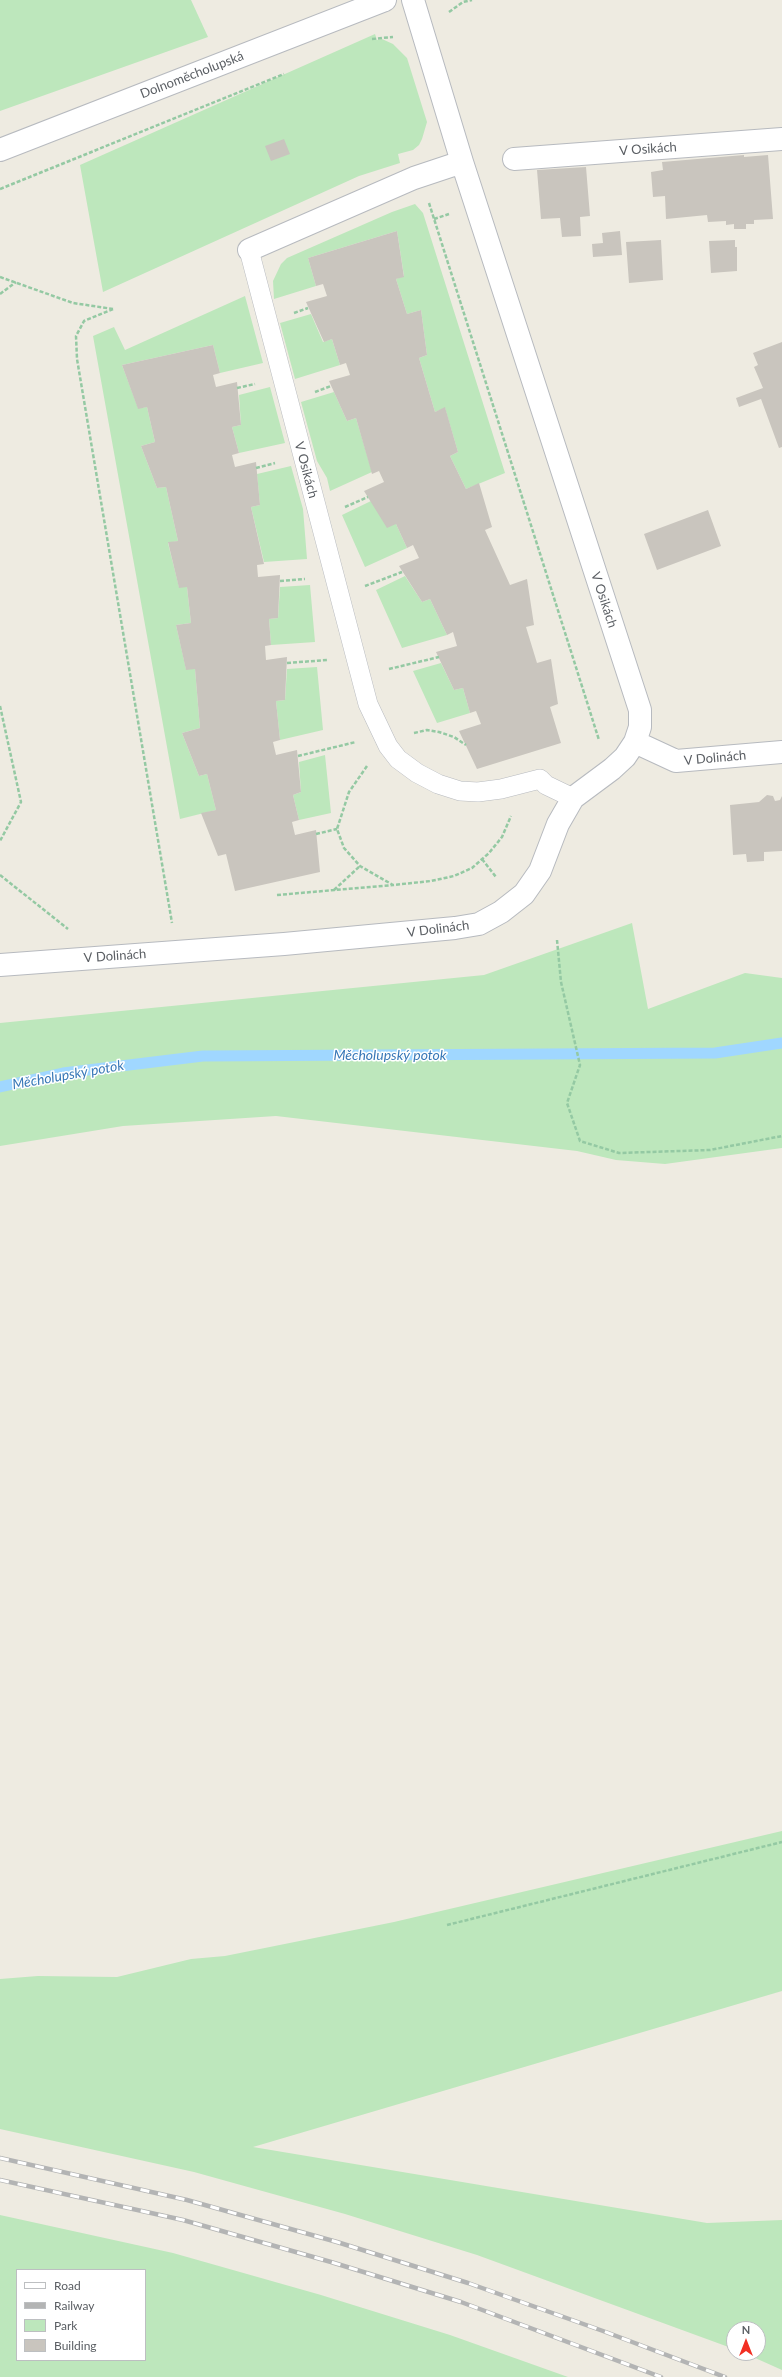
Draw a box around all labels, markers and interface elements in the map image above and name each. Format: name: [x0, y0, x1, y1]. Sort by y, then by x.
street label: Dolnoměcholupská: [138, 48, 246, 102]
street label: V Osikách: [619, 139, 677, 159]
street label: V Osikách: [291, 440, 321, 500]
street label: V Osikách: [588, 570, 620, 630]
street label: V Dolinách: [683, 747, 747, 769]
street label: V Dolinách: [406, 917, 470, 941]
street label: V Dolinách: [83, 946, 147, 966]
water label: Měcholupský potok: [333, 1047, 447, 1063]
water label: Měcholupský potok: [11, 1057, 125, 1093]
legend: [16, 2269, 146, 2361]
text: Road: [54, 2278, 81, 2293]
text: Railway: [54, 2298, 94, 2313]
text: Park: [54, 2318, 77, 2333]
north arrow: [726, 2321, 766, 2361]
text: N: [742, 2323, 750, 2336]
text: Building: [54, 2338, 97, 2353]

